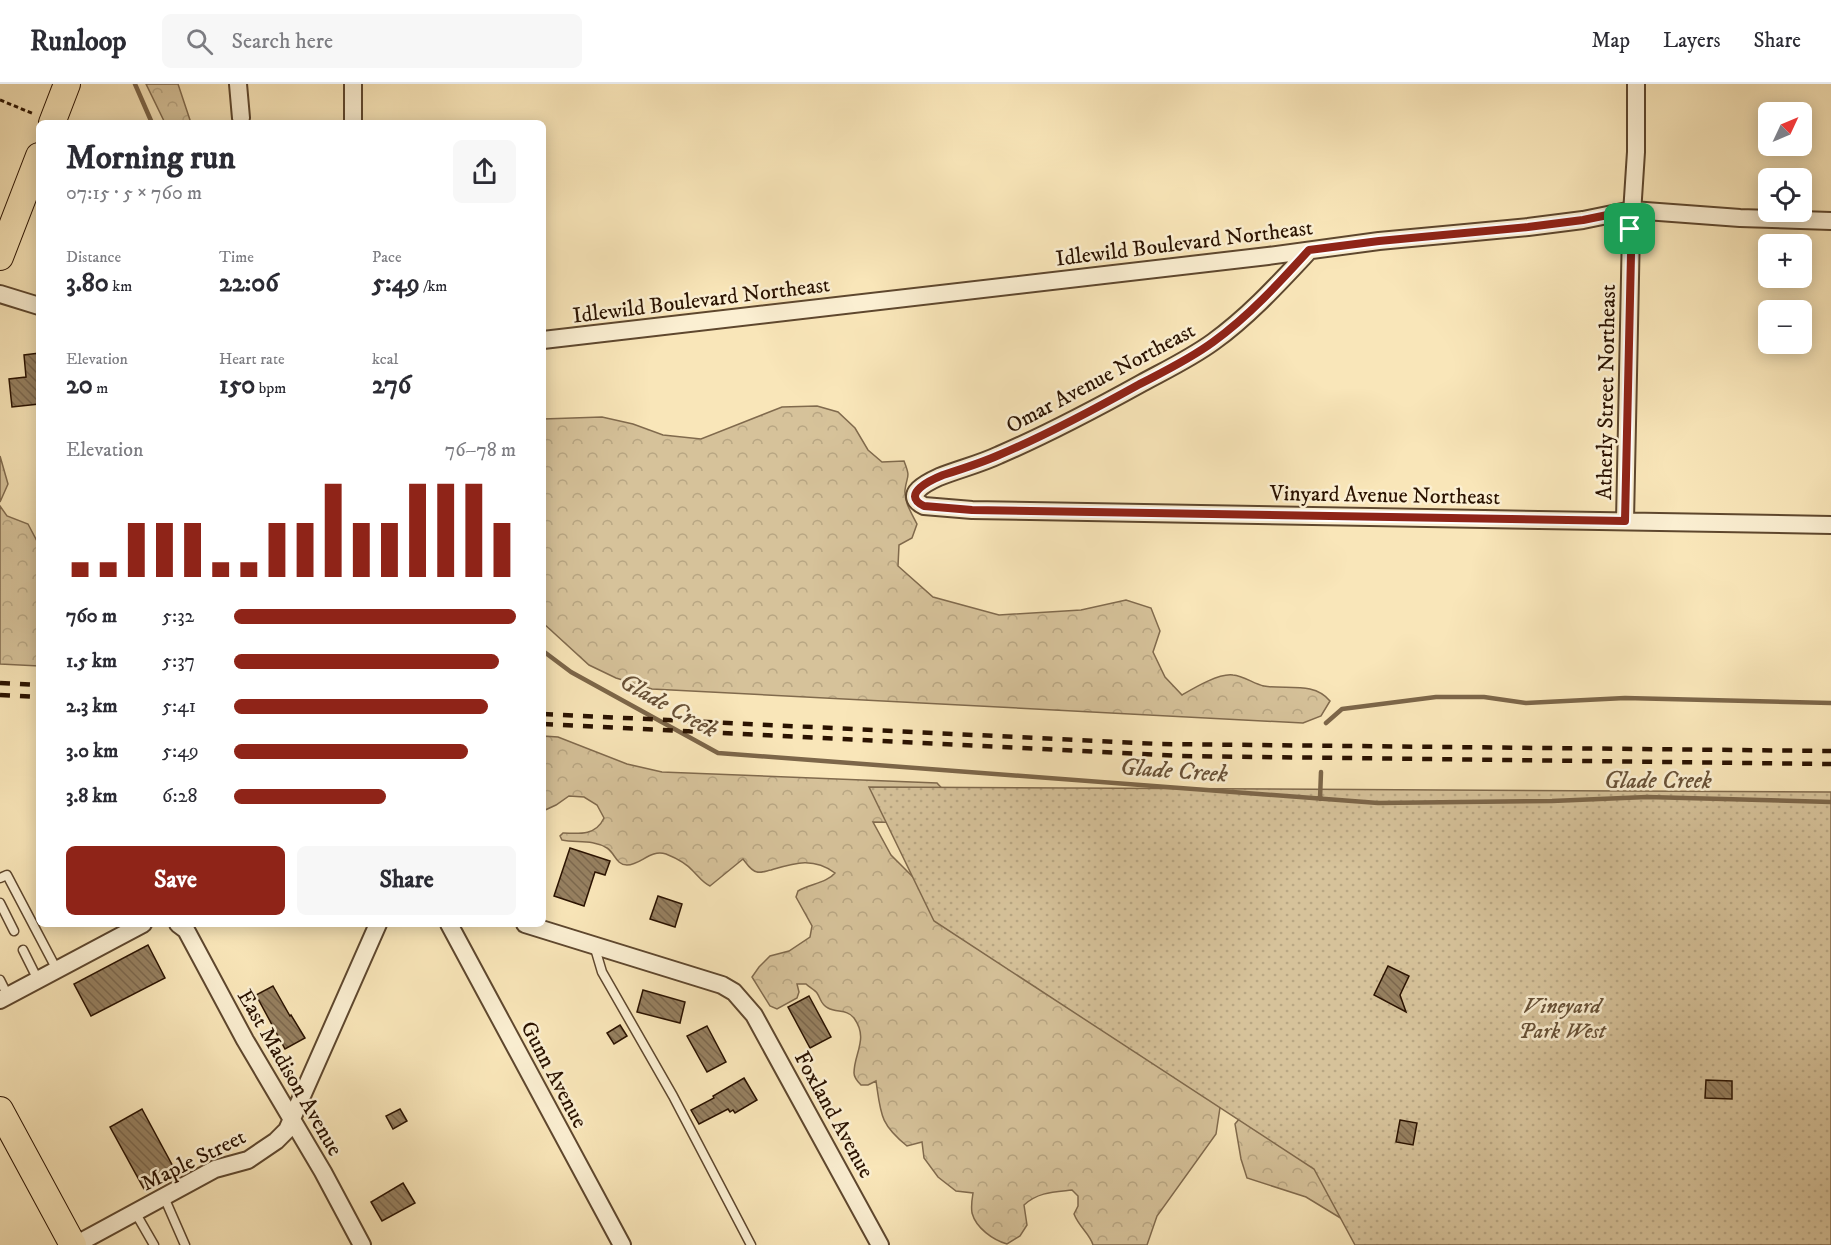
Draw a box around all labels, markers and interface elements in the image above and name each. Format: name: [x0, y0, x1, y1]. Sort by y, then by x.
search box: [162, 14, 582, 68]
text: Runloop: [30, 24, 126, 59]
icon: search: [183, 25, 216, 58]
text: Search here: [231, 28, 333, 55]
text: Map: [1591, 28, 1630, 54]
text: Layers: [1663, 28, 1721, 54]
text: Share: [1754, 28, 1801, 54]
north arrow: [1758, 102, 1812, 156]
map controls: [1758, 102, 1812, 354]
text: Morning run: [66, 138, 235, 179]
button: share: [453, 140, 516, 203]
button: locate: [1758, 168, 1812, 222]
text: 07:15 · 5 × 760 m: [66, 181, 202, 206]
pin: [1604, 203, 1655, 254]
icon: arrive: [1613, 212, 1646, 245]
street label: Idlewild Boulevard Northeast: [1054, 214, 1314, 273]
button: +: [1758, 234, 1812, 288]
text: Distance: [66, 247, 121, 267]
text: Time: [219, 247, 254, 267]
text: Pace: [372, 247, 402, 267]
text: 3.80: [66, 267, 109, 300]
text: 22:06: [219, 267, 279, 300]
text: 5:49: [372, 267, 420, 300]
street label: Idlewild Boulevard Northeast: [571, 271, 831, 330]
text: km: [109, 276, 132, 296]
text: /km: [420, 276, 447, 296]
street label: Atherly Street Northeast: [1591, 284, 1622, 500]
button: −: [1758, 300, 1812, 354]
street label: Omar Avenue Northeast: [1002, 317, 1200, 440]
text: Elevation: [66, 349, 128, 369]
text: Heart rate: [219, 349, 285, 369]
text: kcal: [372, 349, 398, 369]
text: 20: [66, 369, 93, 402]
text: 150: [219, 369, 255, 402]
text: 276: [372, 369, 411, 402]
text: m: [93, 378, 108, 398]
text: bpm: [255, 378, 286, 398]
text: Elevation: [66, 438, 143, 463]
text: 76–78 m: [445, 438, 516, 463]
street label: Vinyard Avenue Northeast: [1269, 480, 1500, 511]
text: 760 m: [66, 604, 117, 629]
text: 5:32: [162, 604, 194, 629]
text: 1.5 km: [66, 649, 117, 674]
text: 5:37: [162, 649, 195, 674]
water label: Glade Creek: [614, 667, 723, 745]
text: 2.3 km: [66, 694, 118, 719]
text: 5:41: [162, 694, 196, 719]
text: 3.0 km: [66, 739, 118, 764]
text: 5:49: [162, 739, 199, 764]
water label: Glade Creek: [1119, 752, 1229, 790]
water label: Glade Creek: [1604, 766, 1712, 796]
text: 3.8 km: [66, 784, 117, 809]
text: 6:28: [162, 784, 197, 809]
button: Save: [66, 846, 285, 915]
button: Share: [297, 846, 516, 915]
street label: East Madison Avenue: [231, 985, 348, 1161]
park label: Vineyard Park West: [1518, 993, 1607, 1045]
street label: Gunn Avenue: [514, 1017, 593, 1133]
street label: Foxland Avenue: [788, 1047, 880, 1183]
street label: Maple Street: [137, 1123, 250, 1197]

